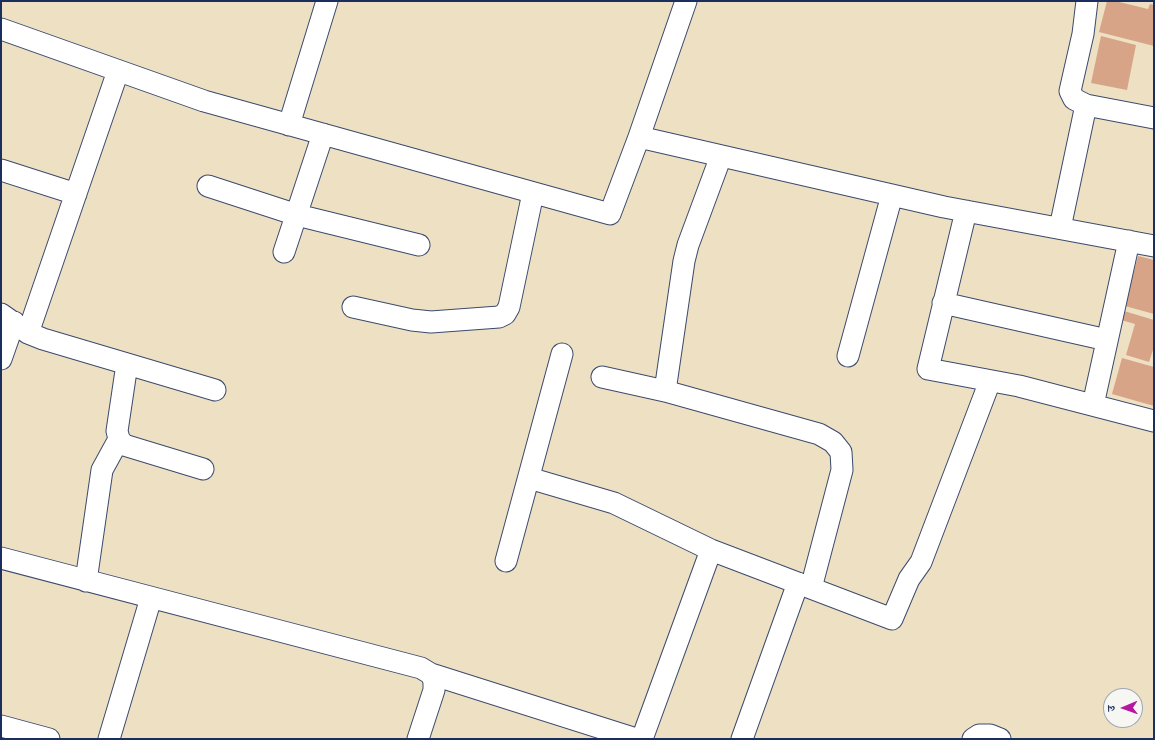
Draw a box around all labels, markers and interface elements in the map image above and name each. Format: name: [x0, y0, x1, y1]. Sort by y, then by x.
north arrow: [1103, 688, 1143, 728]
text: उ: [1104, 705, 1120, 711]

